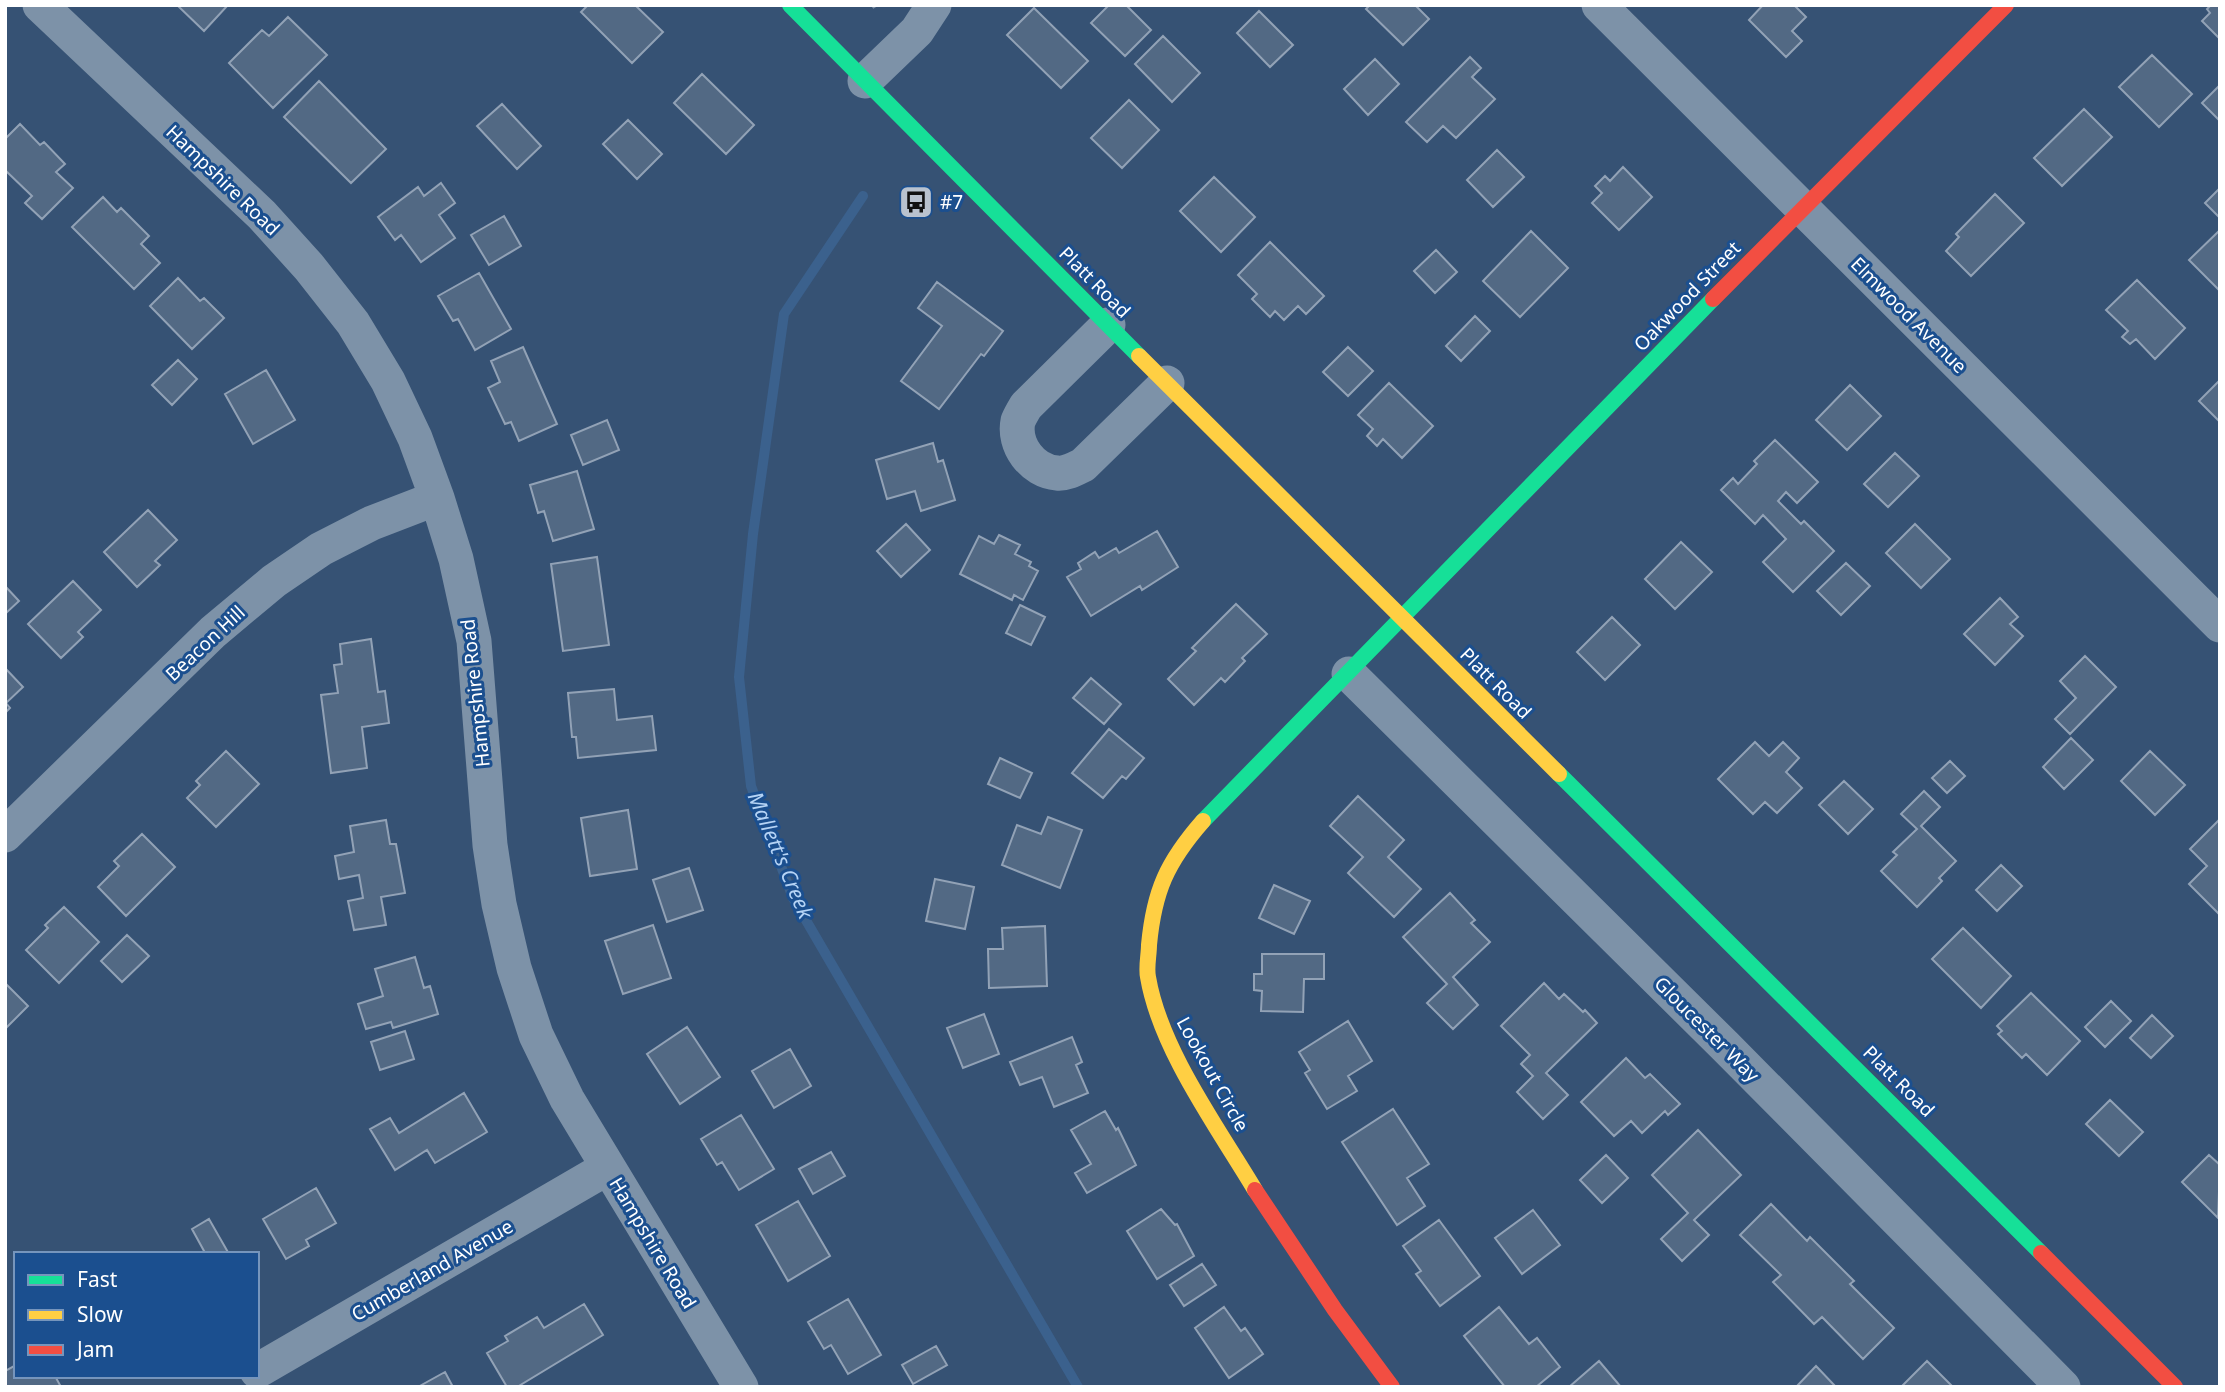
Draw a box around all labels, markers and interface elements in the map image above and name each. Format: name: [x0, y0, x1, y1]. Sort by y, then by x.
street label: Hampshire Road: [160, 119, 286, 241]
bus stop icon: #7: [897, 183, 935, 221]
place label: #7: [940, 189, 963, 215]
street label: Oakwood Street: [1628, 235, 1746, 357]
street label: Platt Road: [1054, 241, 1136, 323]
street label: Elmwood Avenue: [1845, 251, 1973, 379]
street label: Beacon Hill: [160, 599, 250, 687]
street label: Hampshire Road: [454, 618, 496, 768]
street label: Platt Road: [1455, 642, 1537, 724]
water label: Mallett's Creek: [742, 787, 821, 924]
street label: Gloucester Way: [1649, 971, 1766, 1088]
street label: Lookout Circle: [1171, 1012, 1255, 1136]
street label: Platt Road: [1858, 1040, 1940, 1122]
street label: Hampshire Road: [604, 1173, 702, 1313]
street label: Cumberland Avenue: [347, 1213, 517, 1327]
legend: [14, 1252, 259, 1378]
text: Fast: [77, 1265, 118, 1293]
text: Slow: [77, 1300, 123, 1328]
text: Jam: [75, 1335, 114, 1363]

